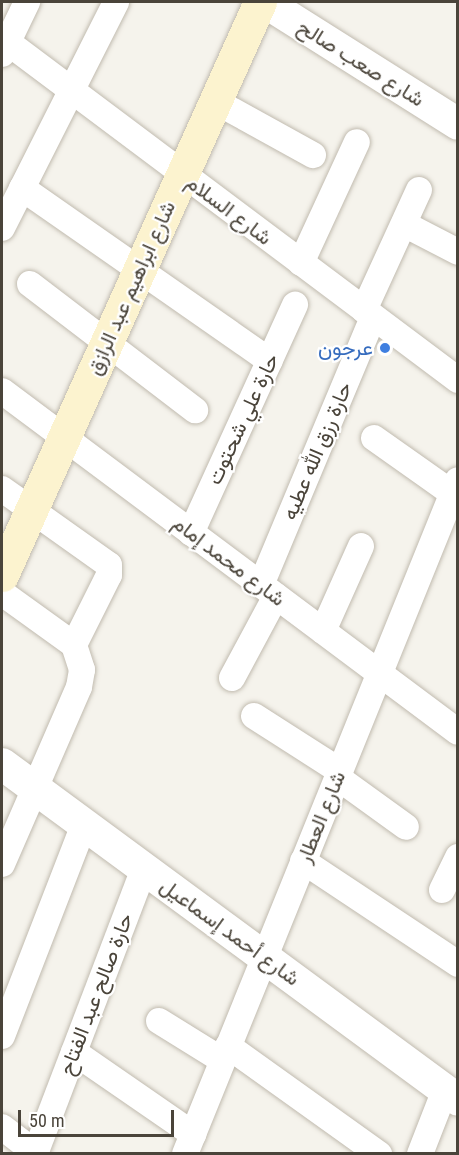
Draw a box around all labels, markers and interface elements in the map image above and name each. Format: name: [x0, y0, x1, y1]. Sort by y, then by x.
street label: شارع صعب صالح: [293, 14, 429, 112]
street label: شارع السلام: [181, 170, 277, 250]
street label: شارع ابراهيم عبد الرازق: [81, 197, 181, 379]
place label: عرجون: [318, 335, 373, 361]
marker: عرجون: [378, 341, 392, 355]
street label: حارة علي شحتوت: [202, 349, 284, 489]
street label: حارة رزق الله عطيه: [277, 378, 357, 524]
street label: شارع محمد إمام: [168, 510, 290, 612]
street label: شارع العطار: [291, 767, 351, 867]
street label: شارع أحمد إسماعيل: [155, 873, 305, 991]
street label: حارة صالح عبد الفتاح: [54, 910, 138, 1078]
scale bar: [21, 1098, 177, 1136]
text: 50 m: [29, 1110, 64, 1131]

